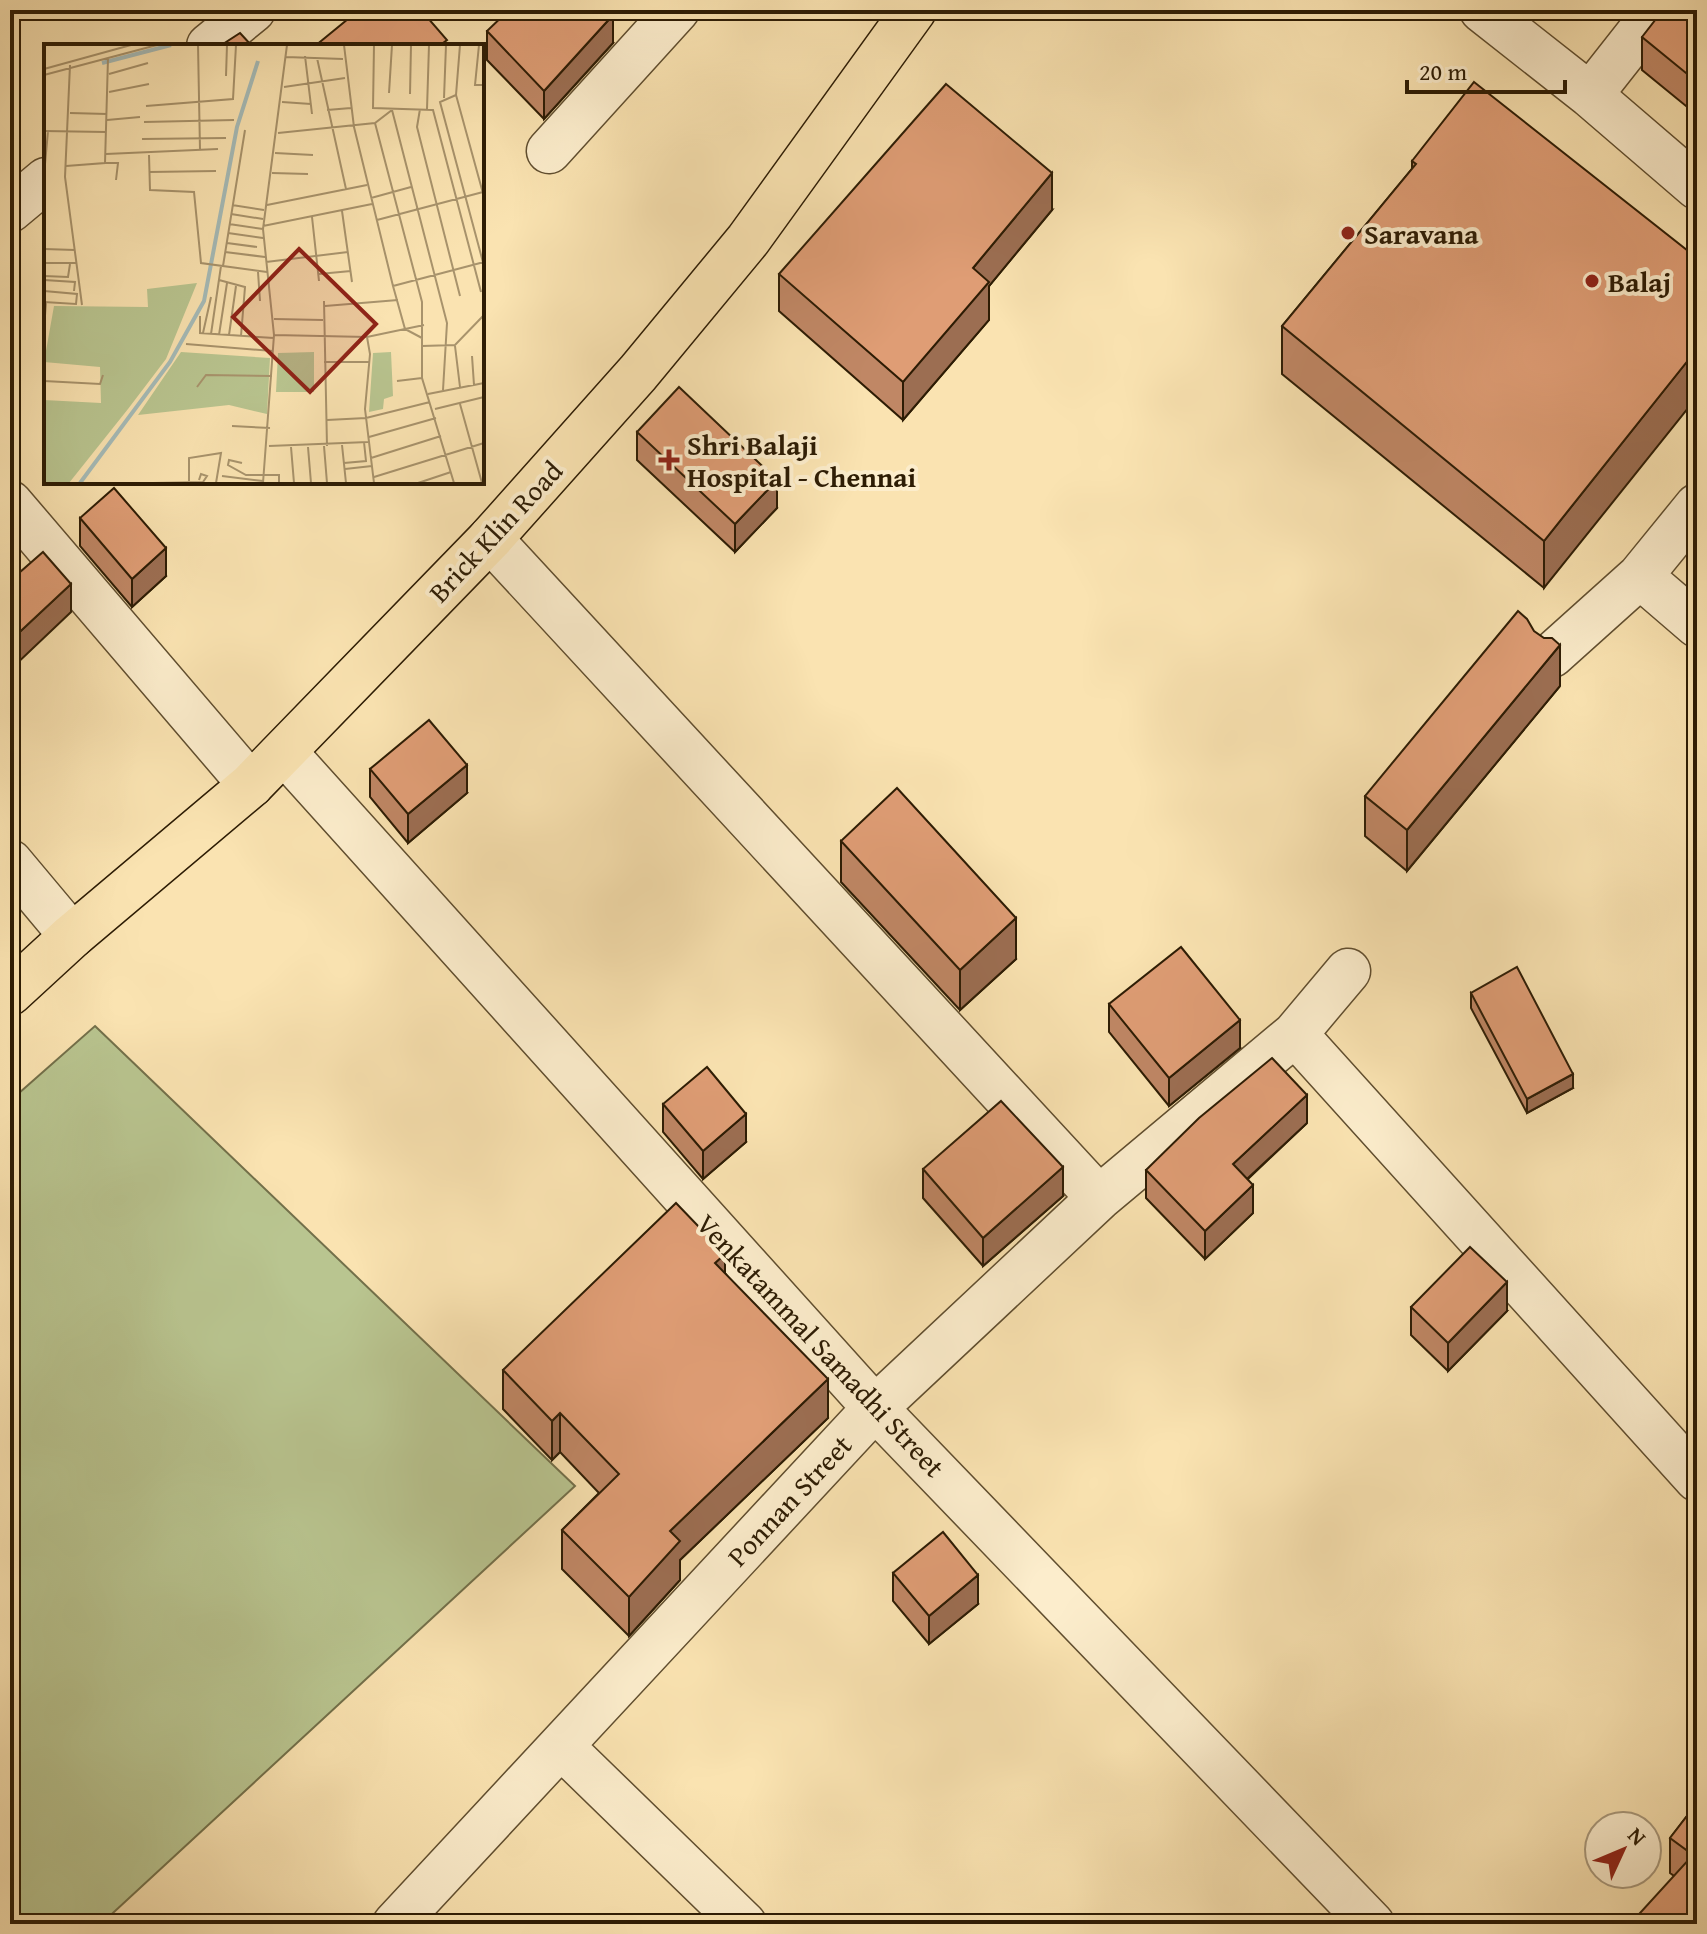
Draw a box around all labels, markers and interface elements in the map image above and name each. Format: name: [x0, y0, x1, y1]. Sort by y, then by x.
inset map: [44, 44, 484, 484]
scale bar: [1407, 44, 1565, 94]
text: 20 m: [1419, 54, 1467, 89]
place label: Saravana: [1364, 213, 1479, 254]
marker: Saravana: [1339, 224, 1357, 242]
place label: Balaj: [1608, 261, 1671, 302]
marker: Balaj: [1583, 272, 1601, 290]
place label: Shri Balaji Hospital - Chennai: [687, 424, 917, 497]
marker: Shri Balaji Hospital - Chennai: [658, 449, 680, 471]
street label: Brick Klin Road: [418, 451, 572, 611]
street label: Venkatammal Samadhi Street: [687, 1204, 955, 1486]
street label: Ponnan Street: [717, 1425, 861, 1575]
north arrow: [1583, 1810, 1663, 1890]
text: N: [1621, 1820, 1654, 1853]

